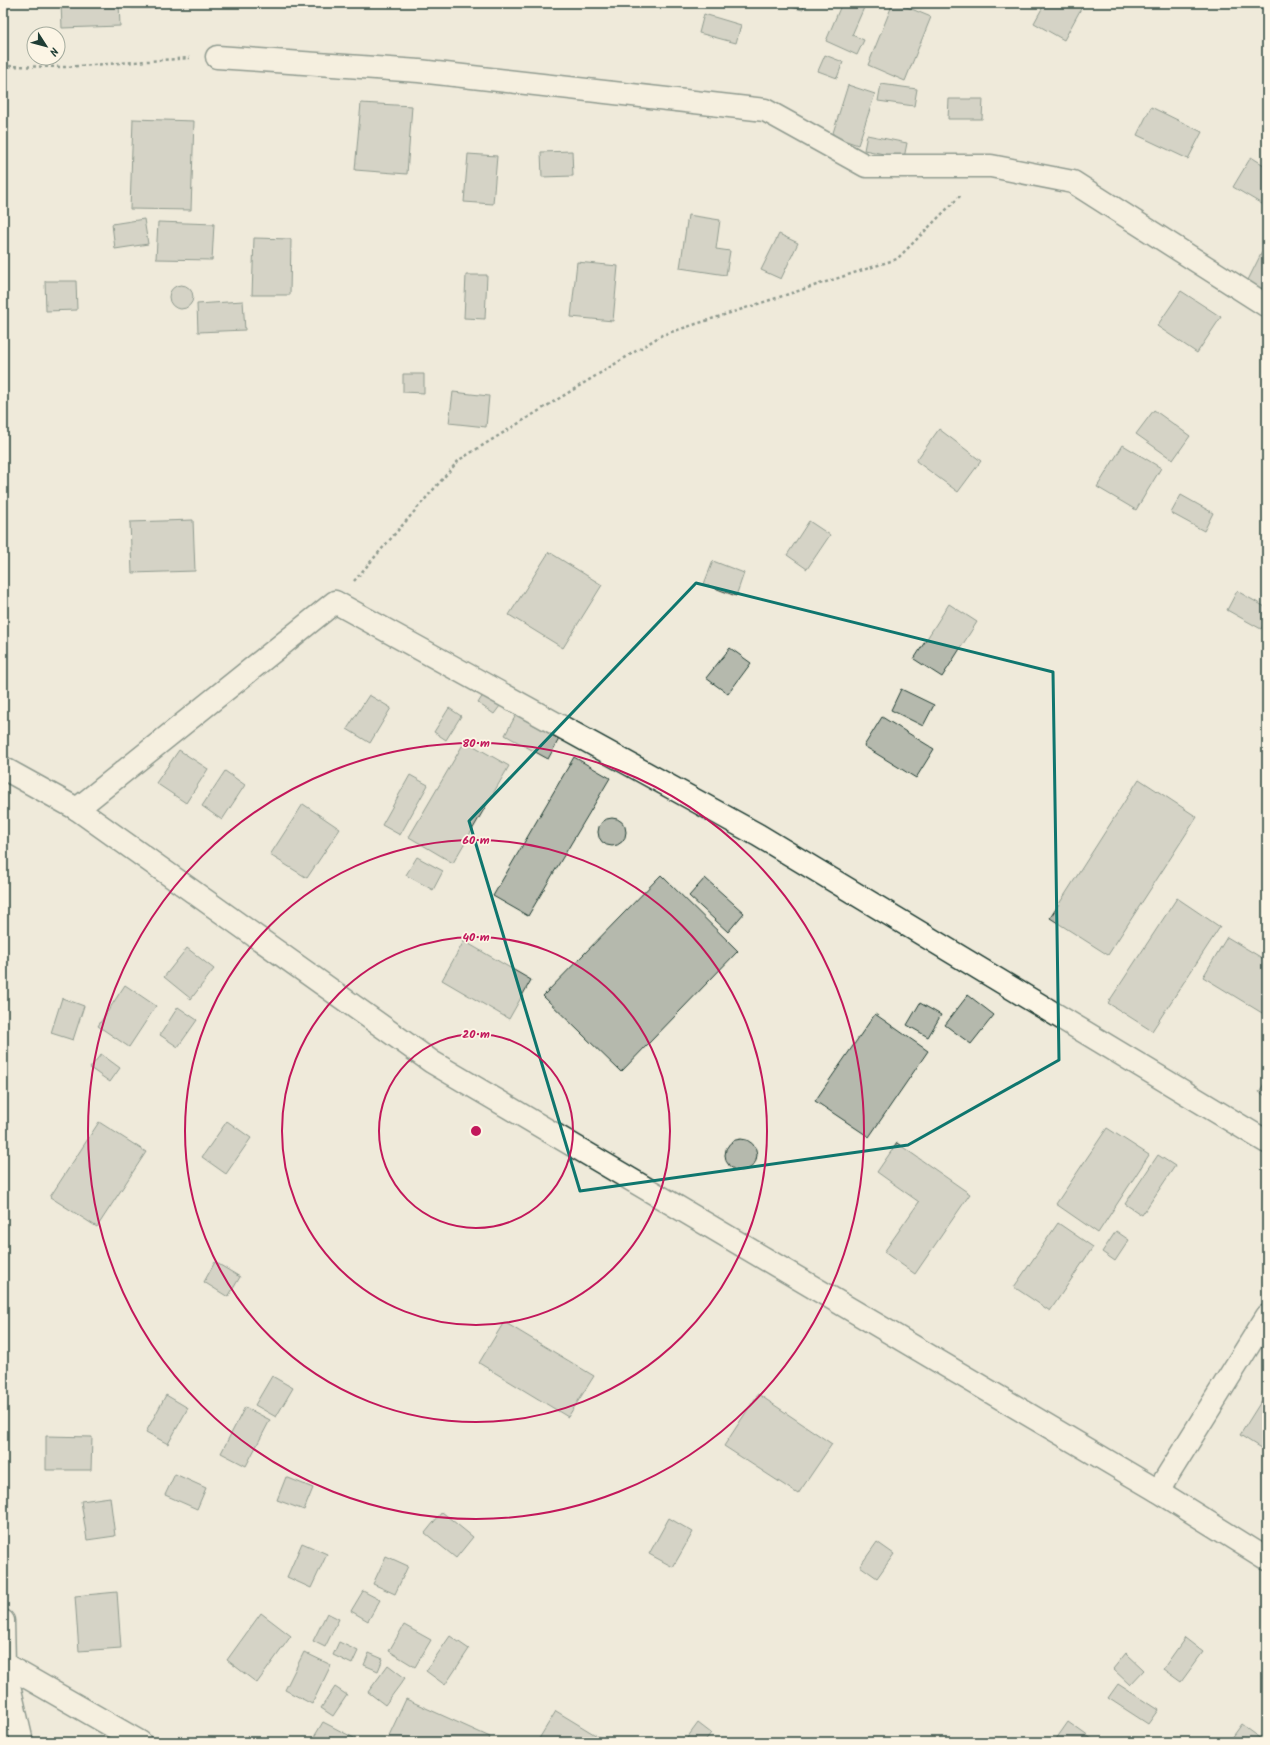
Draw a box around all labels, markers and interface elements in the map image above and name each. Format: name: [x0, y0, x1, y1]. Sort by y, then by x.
north arrow: [26, 26, 66, 66]
text: N: [44, 43, 63, 59]
text: 80 m: [462, 734, 490, 753]
text: 60 m: [462, 831, 490, 850]
text: 40 m: [462, 928, 490, 947]
text: 20 m: [462, 1025, 490, 1044]
centre of rings: [469, 1124, 483, 1138]

